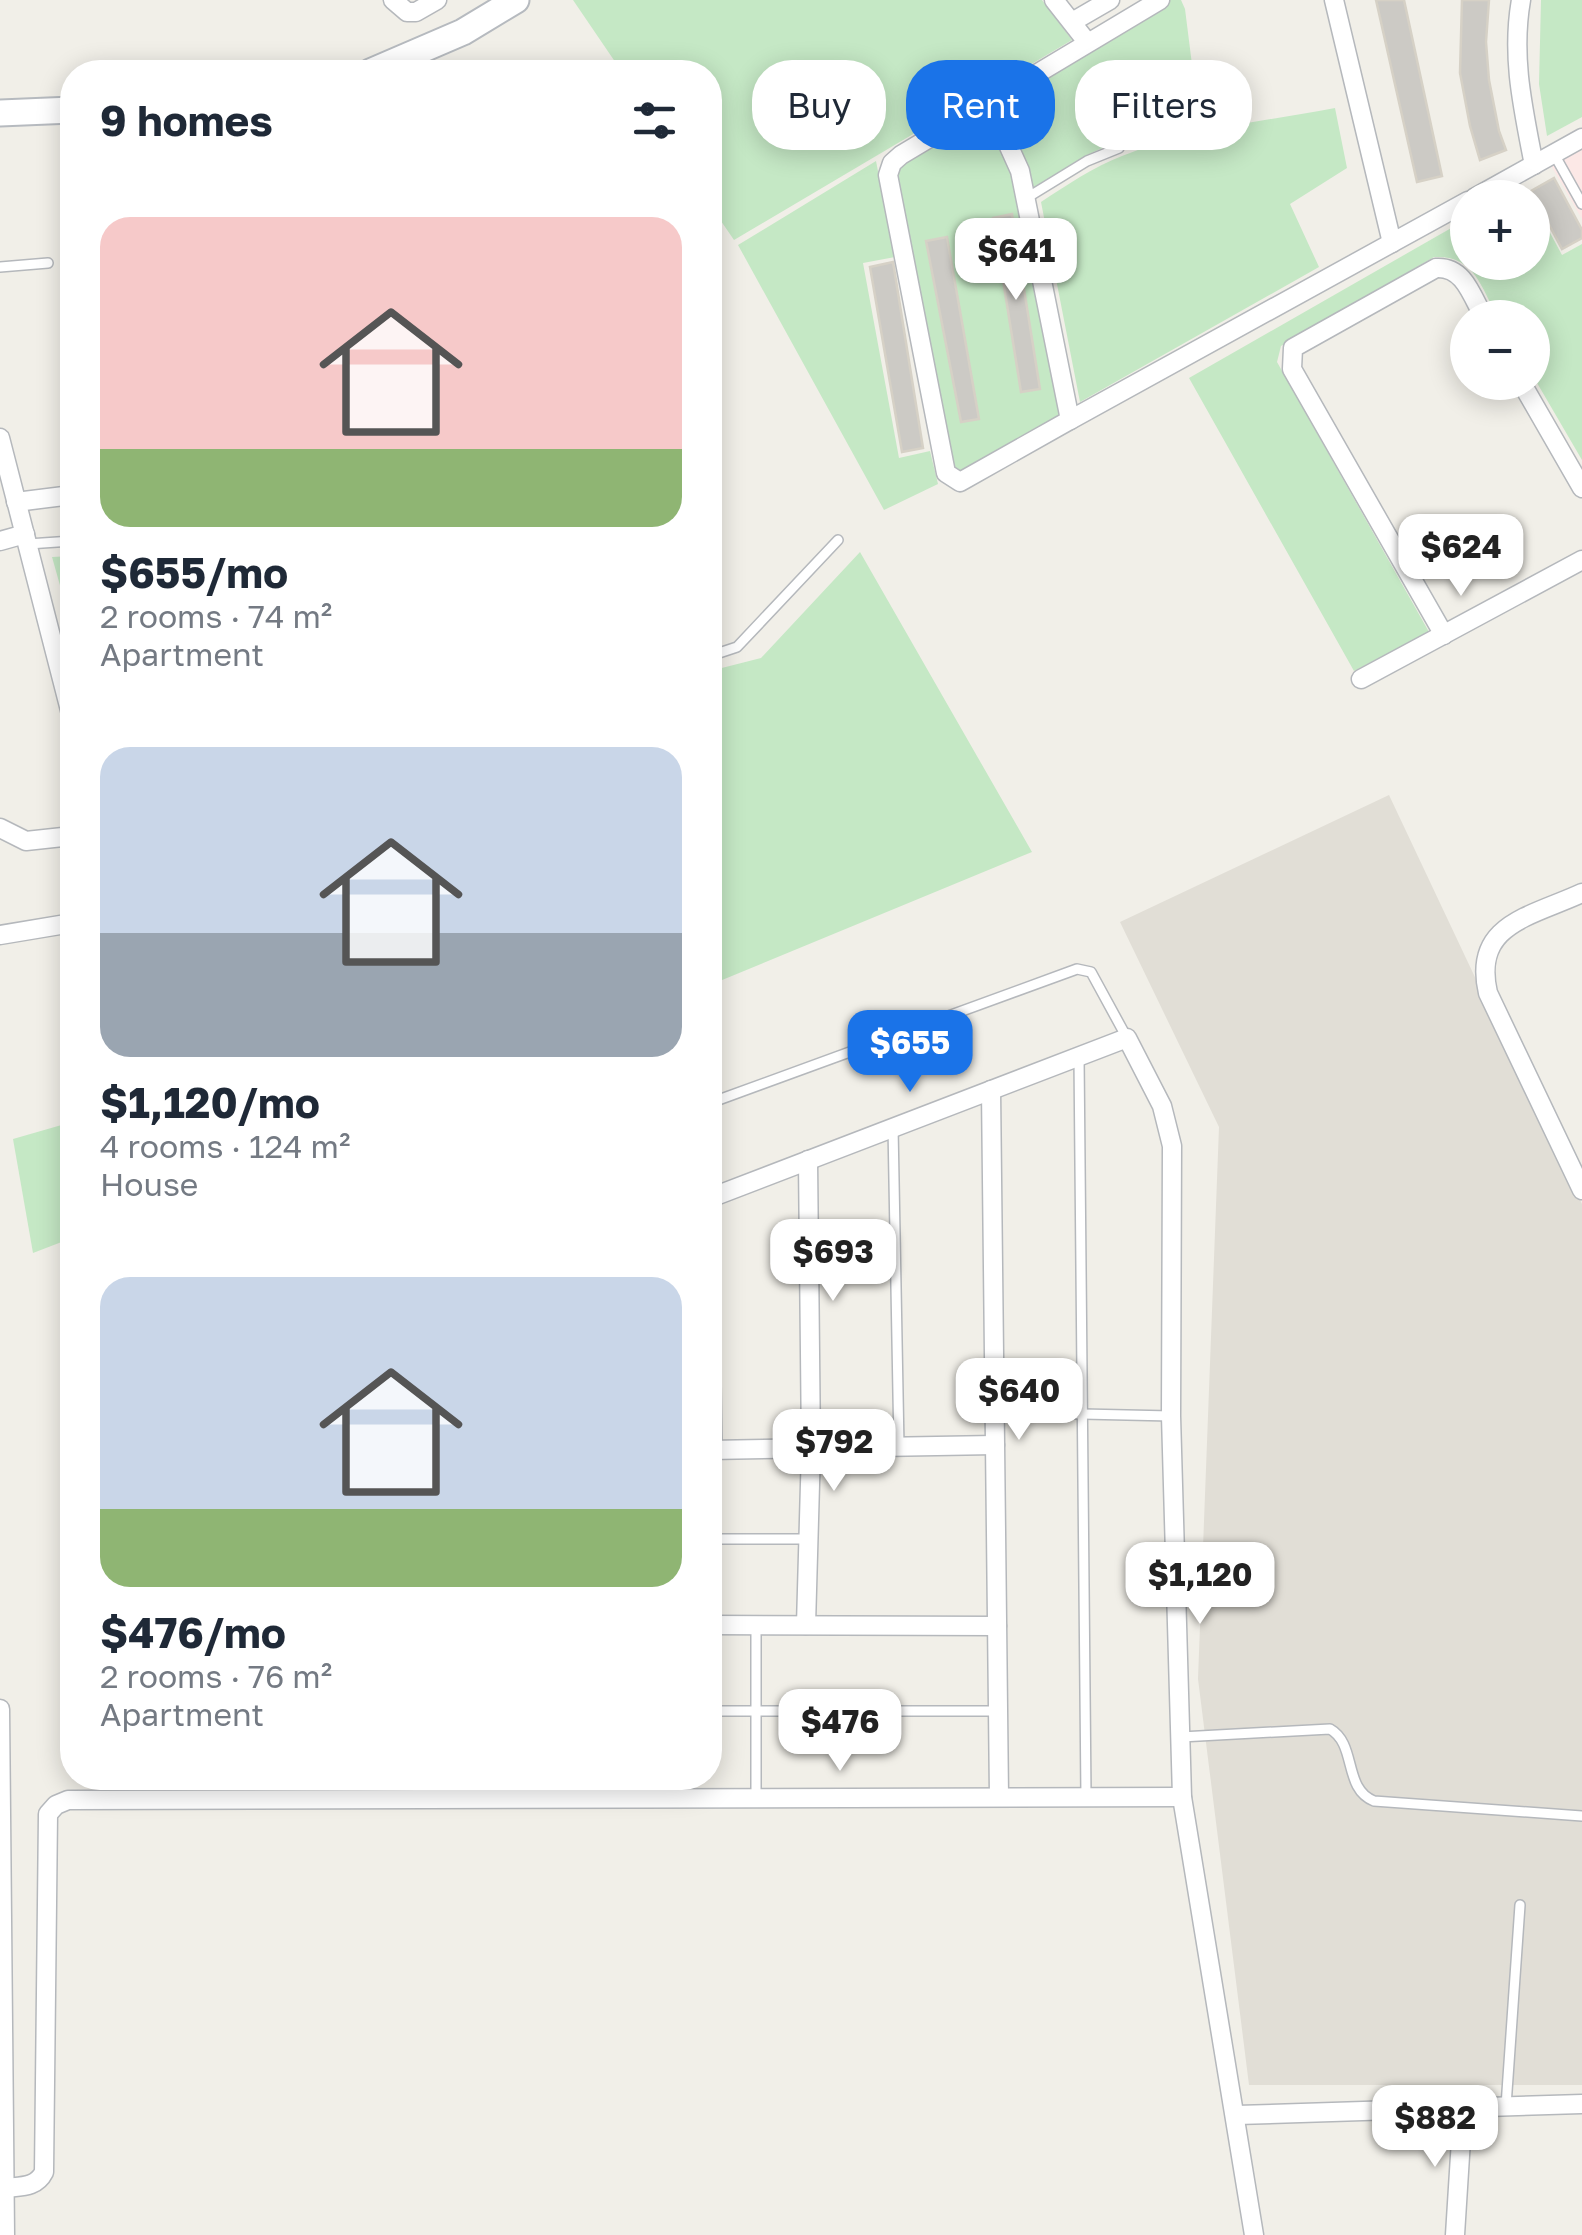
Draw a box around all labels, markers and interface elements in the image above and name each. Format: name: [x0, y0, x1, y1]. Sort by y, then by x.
chip: Buy: [752, 60, 886, 150]
chip: Rent: [906, 60, 1055, 150]
chip: Filters: [1075, 60, 1252, 150]
icon: filters: [627, 93, 682, 148]
text: 9 homes: [100, 95, 273, 145]
map controls: [1450, 180, 1550, 400]
button: +: [1450, 180, 1550, 280]
pin: $641: [957, 218, 1075, 303]
text: $641: [977, 231, 1055, 269]
icon: home: [301, 282, 481, 462]
button: −: [1450, 300, 1550, 400]
pin: $624: [1402, 514, 1520, 599]
text: $624: [1420, 527, 1502, 565]
text: $655/mo: [100, 547, 288, 597]
text: 2 rooms · 74 m²: [100, 597, 332, 635]
text: Apartment: [100, 635, 264, 673]
icon: home: [301, 812, 481, 992]
pin: $655: [851, 1010, 969, 1095]
text: $655: [870, 1023, 950, 1061]
text: $1,120/mo: [100, 1077, 320, 1127]
text: 4 rooms · 124 m²: [100, 1127, 350, 1165]
text: House: [100, 1165, 198, 1203]
pin: $693: [774, 1219, 892, 1304]
text: $693: [792, 1232, 874, 1270]
icon: home: [301, 1342, 481, 1522]
pin: $640: [960, 1358, 1078, 1443]
text: $640: [978, 1371, 1060, 1409]
pin: $792: [775, 1409, 893, 1494]
text: $792: [795, 1422, 873, 1460]
pin: $1,120: [1119, 1542, 1281, 1627]
text: $1,120: [1148, 1555, 1252, 1593]
text: $476/mo: [100, 1607, 286, 1657]
text: 2 rooms · 76 m²: [100, 1657, 332, 1695]
pin: $476: [781, 1689, 899, 1774]
text: Apartment: [100, 1695, 264, 1733]
text: $476: [800, 1702, 880, 1740]
pin: $882: [1376, 2085, 1494, 2170]
text: $882: [1394, 2098, 1476, 2136]

